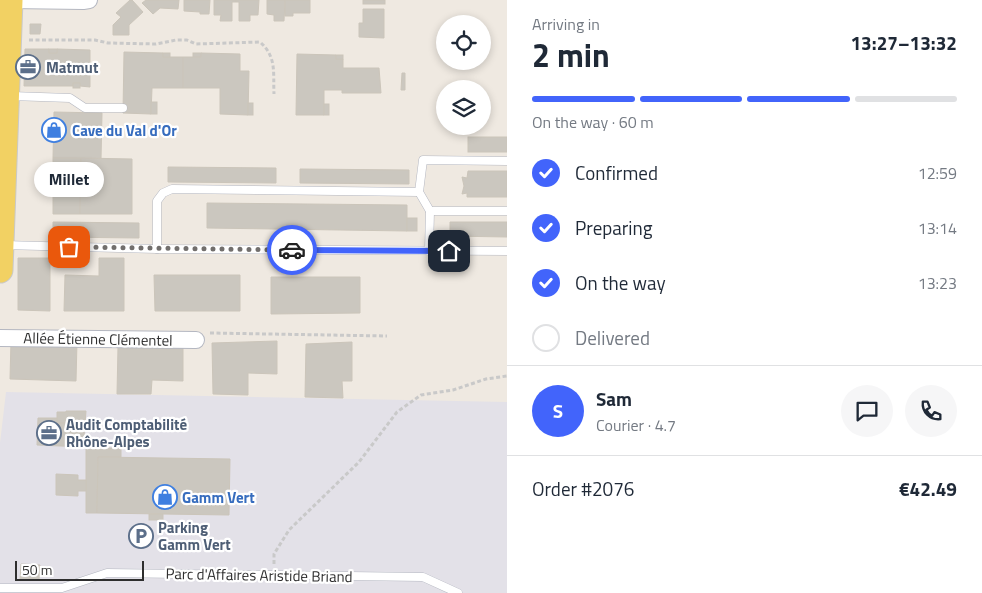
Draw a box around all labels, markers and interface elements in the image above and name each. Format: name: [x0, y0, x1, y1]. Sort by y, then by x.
text: Arriving in: [532, 12, 600, 36]
map controls: [436, 15, 491, 135]
button: locate: [436, 15, 491, 70]
text: 13:27–13:32: [850, 28, 957, 57]
text: 2 min: [532, 31, 610, 79]
office icon: Matmut: [15, 54, 41, 80]
place label: Matmut: [46, 56, 99, 79]
button: layers: [436, 80, 491, 135]
text: On the way · 60 m: [532, 110, 654, 134]
shop icon: Cave du Val d'Or: [41, 117, 67, 143]
place label: Cave du Val d'Or: [72, 119, 177, 142]
text: Confirmed: [575, 158, 658, 187]
icon: check: [532, 159, 560, 187]
text: 12:59: [918, 161, 957, 185]
callout: Millet: [34, 162, 104, 197]
text: Millet: [49, 167, 89, 191]
text: Preparing: [575, 213, 652, 242]
icon: check: [532, 214, 560, 242]
text: 13:14: [918, 216, 957, 240]
courier: [267, 225, 317, 275]
pin: [48, 226, 90, 268]
pin: [428, 230, 470, 272]
icon: bag: [55, 233, 83, 261]
icon: car: [278, 236, 306, 264]
icon: home: [435, 237, 463, 265]
text: On the way: [575, 268, 666, 297]
icon: check: [532, 269, 560, 297]
text: 13:23: [918, 271, 957, 295]
text: Delivered: [575, 323, 650, 352]
street label: Allée Étienne Clémentel: [23, 326, 173, 352]
text: Sam: [596, 384, 632, 413]
button: chat: [841, 385, 893, 437]
button: phone: [905, 385, 957, 437]
text: S: [553, 396, 563, 425]
place label: Audit Comptabilité Rhône-Alpes: [66, 413, 187, 453]
text: Courier · 4.7: [596, 413, 676, 437]
office icon: Audit Comptabilité Rhône-Alpes: [36, 420, 62, 446]
text: Order #2076: [532, 474, 634, 503]
text: €42.49: [899, 474, 957, 503]
shop icon: Gamm Vert: [152, 484, 178, 510]
place label: Gamm Vert: [182, 486, 255, 509]
place label: Parking Gamm Vert: [158, 516, 231, 556]
parking icon: Parking Gamm Vert: [128, 523, 154, 549]
scale bar: [15, 558, 144, 581]
text: 50 m: [22, 559, 52, 580]
street label: Parc d'Affaires Aristide Briand: [165, 562, 353, 588]

